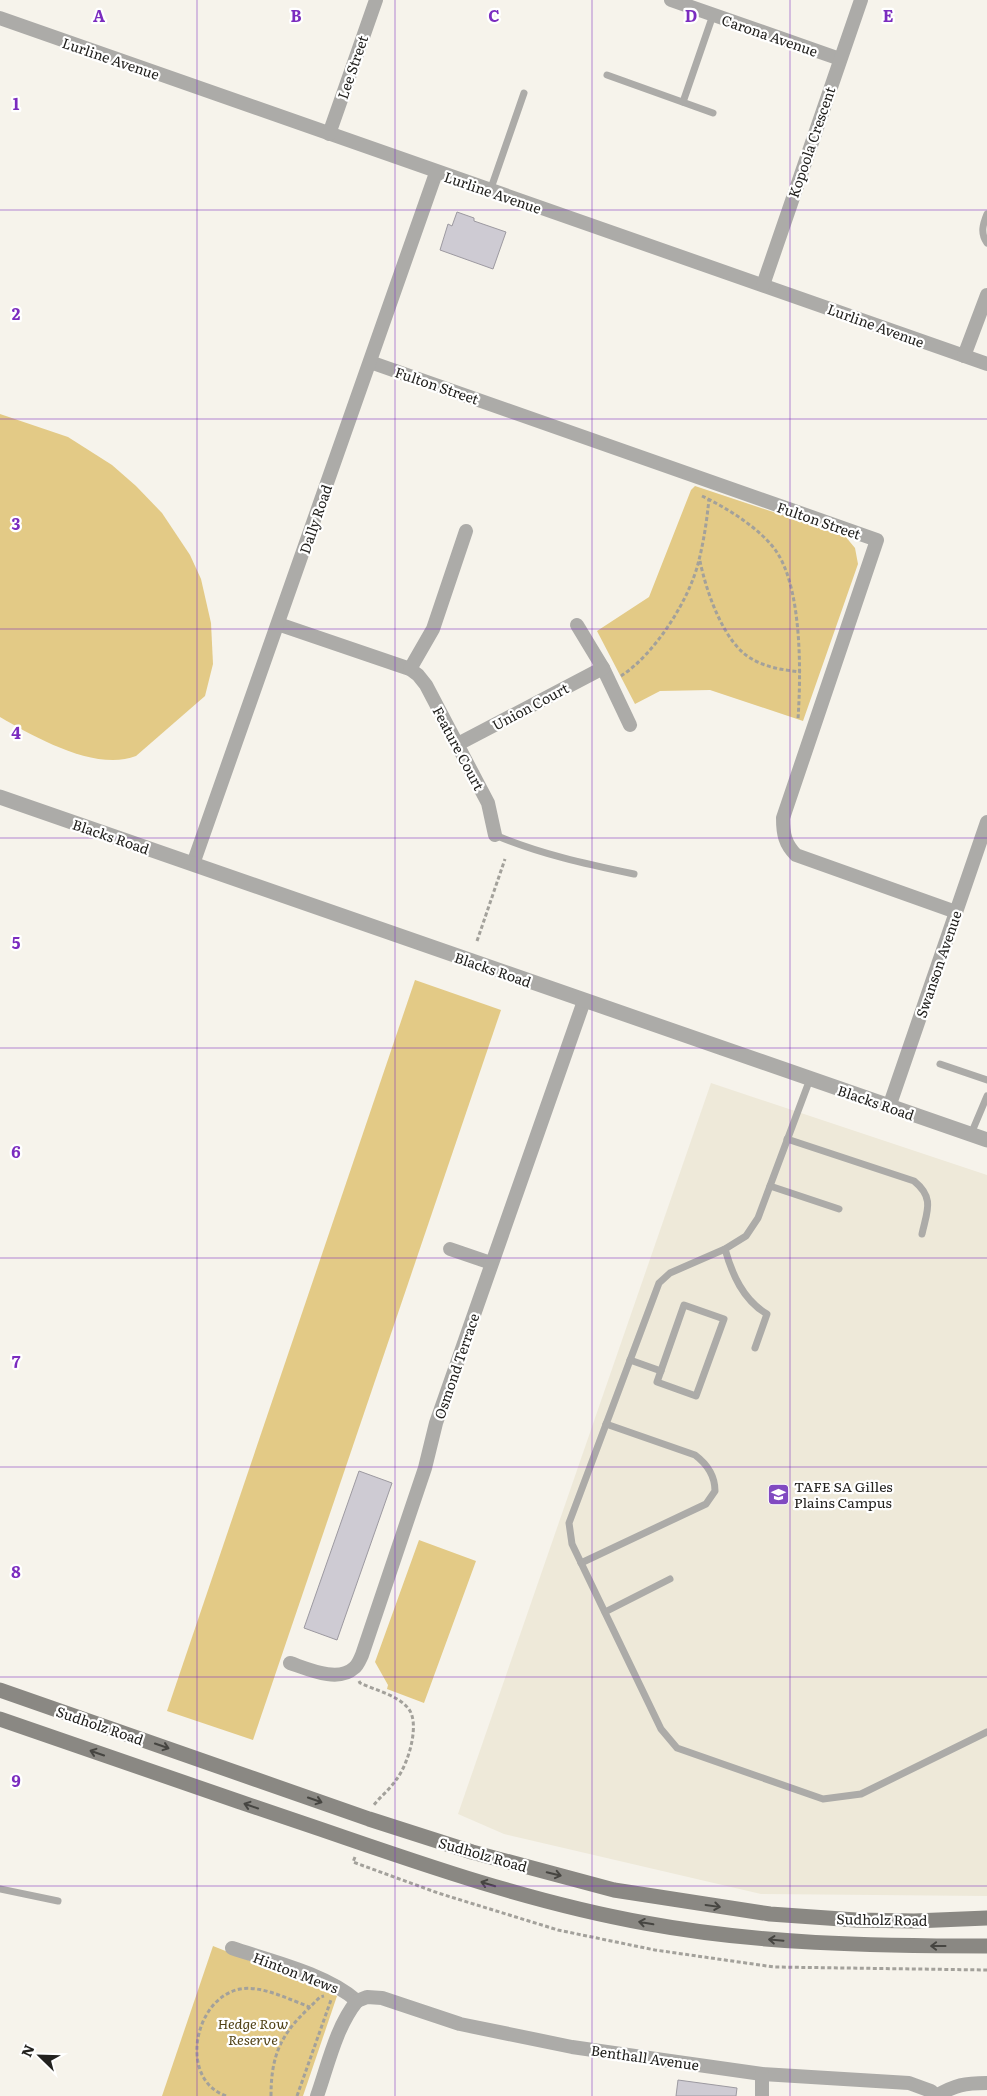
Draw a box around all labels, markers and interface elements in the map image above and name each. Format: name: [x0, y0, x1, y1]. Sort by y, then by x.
text: A: [93, 3, 105, 27]
text: B: [290, 3, 302, 27]
text: C: [488, 3, 500, 27]
text: D: [685, 3, 697, 27]
text: E: [883, 3, 894, 27]
street label: Carona Avenue: [719, 9, 821, 61]
street label: Lurline Avenue: [60, 32, 162, 84]
street label: Lee Street: [332, 32, 372, 102]
street label: Kopoola Crescent: [783, 83, 840, 200]
text: 1: [13, 91, 20, 115]
street label: Lurline Avenue: [442, 166, 544, 218]
street label: Lurline Avenue: [825, 298, 927, 352]
text: 2: [12, 301, 21, 325]
street label: Fulton Street: [392, 361, 482, 409]
street label: Dally Road: [294, 481, 336, 556]
street label: Fulton Street: [774, 496, 864, 544]
text: 3: [12, 511, 21, 535]
street label: Union Court: [488, 677, 572, 735]
street label: Feature Court: [428, 702, 490, 794]
text: 4: [11, 720, 21, 744]
street label: Blacks Road: [70, 814, 152, 859]
street label: Swanson Avenue: [910, 908, 966, 1020]
text: 5: [12, 930, 21, 954]
street label: Blacks Road: [452, 947, 534, 992]
street label: Blacks Road: [835, 1080, 917, 1125]
text: 6: [11, 1139, 21, 1163]
street label: Osmond Terrace: [429, 1311, 483, 1421]
text: 7: [12, 1349, 21, 1373]
place label: TAFE SA Gilles Plains Campus: [794, 1476, 893, 1512]
school or university icon: TAFE SA Gilles Plains Campus: [766, 1482, 790, 1506]
text: 8: [11, 1559, 21, 1583]
street label: Sudholz Road: [54, 1701, 147, 1749]
one-way arrow: [153, 1742, 169, 1751]
one-way arrow: [90, 1748, 105, 1757]
text: 9: [11, 1768, 21, 1792]
one-way arrow: [307, 1796, 322, 1805]
one-way arrow: [243, 1800, 259, 1810]
street label: Sudholz Road: [436, 1832, 530, 1876]
one-way arrow: [545, 1870, 561, 1879]
one-way arrow: [480, 1879, 496, 1889]
one-way arrow: [705, 1901, 721, 1911]
street label: Sudholz Road: [836, 1908, 928, 1930]
one-way arrow: [638, 1918, 654, 1927]
one-way arrow: [768, 1935, 784, 1945]
one-way arrow: [931, 1941, 947, 1951]
street label: Hinton Mews: [250, 1947, 342, 1997]
park label: Hedge Row Reserve: [217, 2013, 289, 2049]
north arrow: [15, 2031, 65, 2081]
street label: Benthall Avenue: [590, 2040, 700, 2074]
text: N: [16, 2041, 39, 2060]

